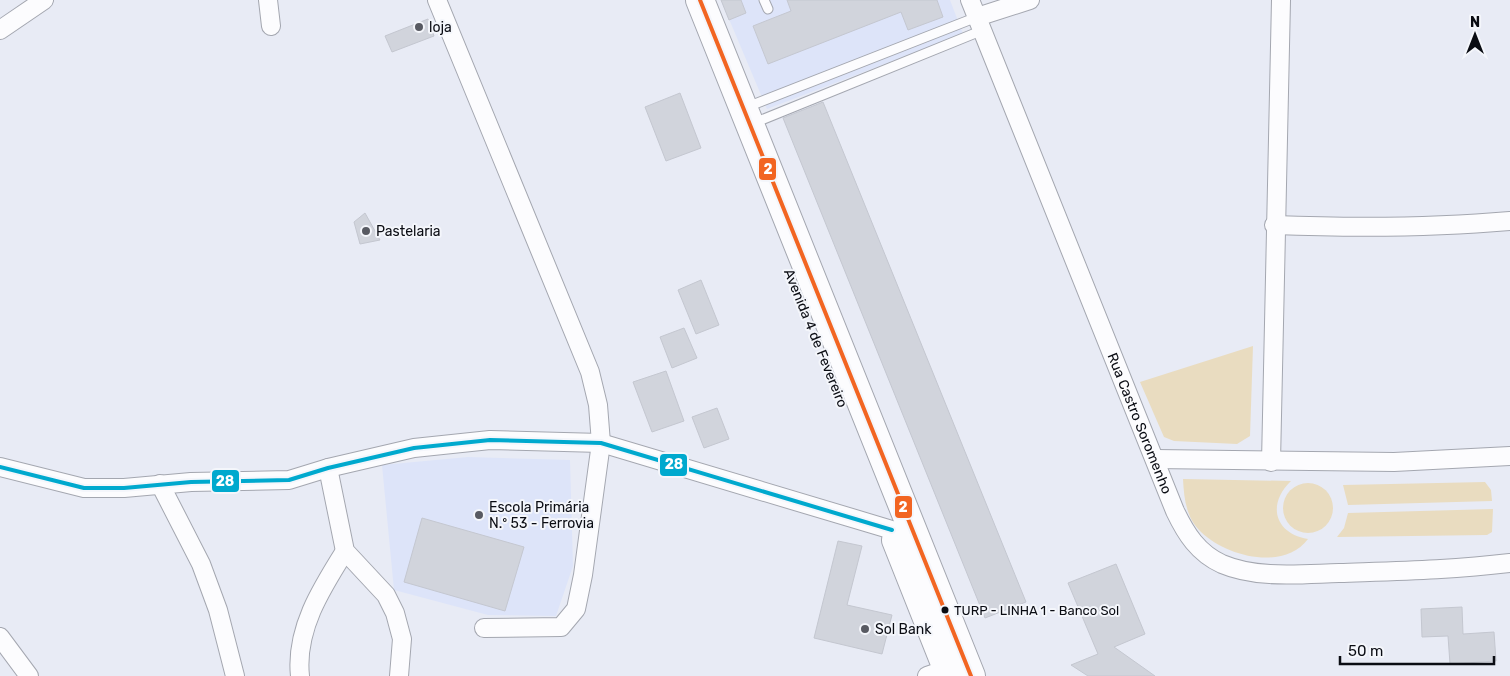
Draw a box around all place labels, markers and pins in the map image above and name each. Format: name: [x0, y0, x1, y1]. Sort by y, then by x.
place label: loja: [429, 19, 452, 36]
marker: loja: [413, 21, 425, 33]
place label: Pastelaria: [376, 223, 441, 240]
marker: Pastelaria: [360, 225, 372, 237]
place label: Escola Primária N.º 53 - Ferrovia: [489, 499, 594, 532]
marker: Escola Primária N.º 53 - Ferrovia: [473, 509, 485, 521]
place label: TURP - LINHA 1 - Banco Sol: [954, 603, 1119, 618]
marker: TURP - LINHA 1 - Banco Sol: [940, 605, 950, 615]
place label: Sol Bank: [875, 621, 932, 638]
marker: Sol Bank: [859, 623, 871, 635]

